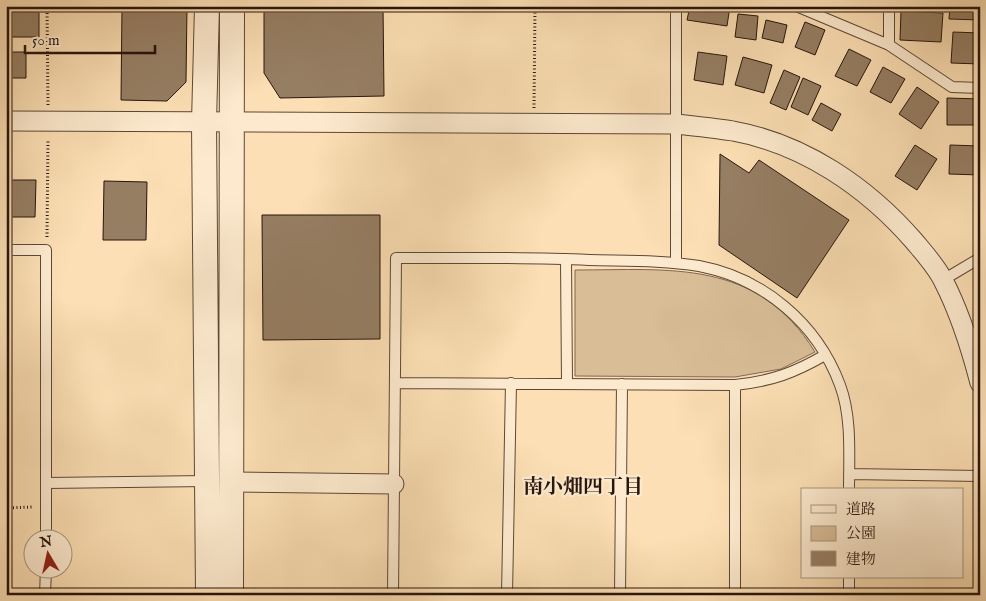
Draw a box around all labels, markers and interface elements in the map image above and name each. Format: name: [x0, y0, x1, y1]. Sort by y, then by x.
scale bar: [25, 22, 155, 54]
text: 50 m: [32, 31, 60, 50]
district label: 南小畑四丁目: [523, 475, 643, 500]
legend: [801, 488, 964, 578]
text: 道路: [846, 500, 876, 519]
text: 公園: [846, 524, 876, 543]
north arrow: [22, 528, 72, 578]
text: N: [38, 532, 54, 552]
text: 建物: [846, 550, 876, 569]

